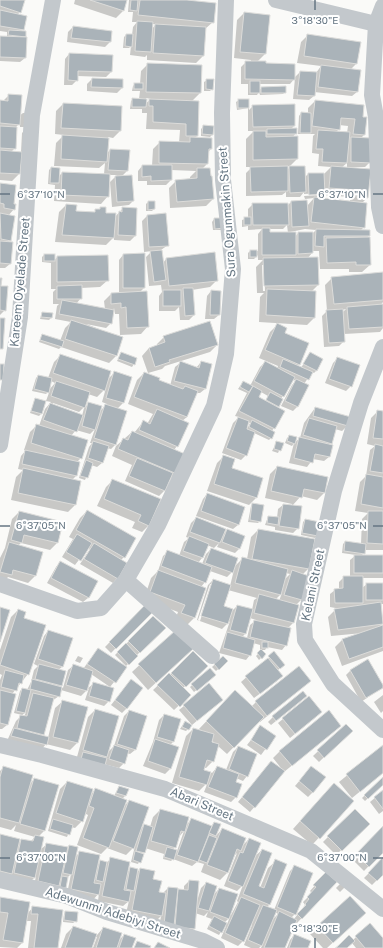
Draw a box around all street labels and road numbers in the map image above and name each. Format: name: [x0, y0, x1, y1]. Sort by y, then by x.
street label: Sura Ogunmakin Street: [215, 146, 239, 278]
street label: Kareem Oyelade Street: [7, 216, 33, 347]
street label: Kelani Street: [299, 548, 327, 622]
street label: Abari Street: [168, 784, 236, 824]
street label: Adewunmi Adebiyi Street: [43, 884, 183, 942]

